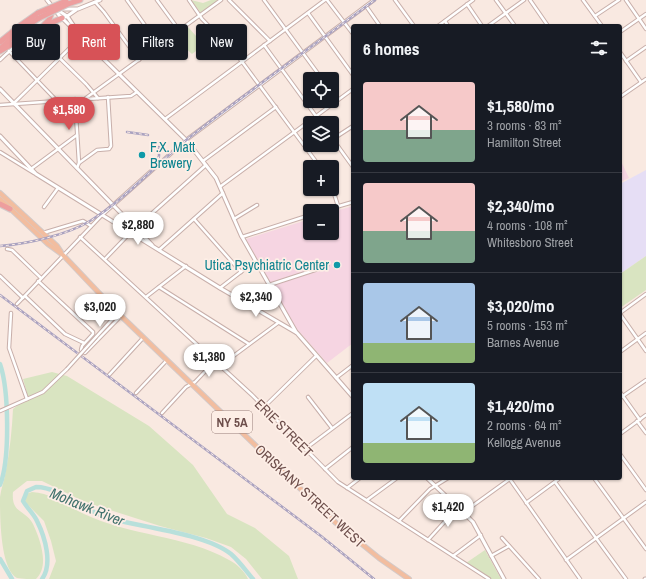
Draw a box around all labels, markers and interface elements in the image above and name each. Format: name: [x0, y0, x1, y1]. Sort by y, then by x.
chip: Buy: [12, 24, 60, 60]
chip: Rent: [68, 24, 120, 60]
chip: Filters: [128, 24, 188, 60]
chip: New: [196, 24, 247, 60]
text: 6 homes: [363, 37, 420, 60]
icon: filters: [588, 37, 610, 59]
map controls: [303, 72, 339, 240]
button: locate: [303, 72, 339, 108]
text: $1,580/mo: [487, 94, 554, 117]
pin: $1,580: [36, 97, 102, 131]
icon: home: [395, 98, 443, 146]
text: $1,580: [53, 101, 85, 118]
button: layers: [303, 116, 339, 152]
text: 3 rooms · 83 m²: [487, 117, 562, 134]
text: Hamilton Street: [487, 134, 561, 151]
place label: F.X. Matt Brewery: [150, 138, 195, 172]
marker: F.X. Matt Brewery: [137, 150, 147, 160]
button: +: [303, 160, 339, 196]
text: $2,340/mo: [487, 194, 554, 217]
icon: home: [395, 199, 443, 247]
button: −: [303, 204, 339, 240]
pin: $2,880: [105, 212, 171, 246]
text: $2,880: [122, 216, 154, 233]
text: 4 rooms · 108 m²: [487, 217, 568, 234]
text: Whitesboro Street: [487, 234, 573, 251]
place label: Utica Psychiatric Center: [205, 256, 329, 274]
marker: Utica Psychiatric Center: [332, 260, 342, 270]
pin: $2,340: [223, 284, 289, 318]
text: $2,340: [240, 288, 272, 305]
pin: $3,020: [67, 294, 133, 328]
text: $3,020/mo: [487, 294, 554, 317]
text: $3,020: [84, 298, 116, 315]
icon: home: [395, 299, 443, 347]
text: 5 rooms · 153 m²: [487, 317, 568, 334]
text: Barnes Avenue: [487, 334, 559, 351]
pin: $1,380: [176, 344, 242, 378]
text: $1,380: [193, 348, 225, 365]
text: $1,420/mo: [487, 394, 554, 417]
street label: ERIE STREET: [251, 395, 317, 461]
icon: home: [395, 399, 443, 447]
road number: NY 5A: [212, 411, 252, 433]
text: 2 rooms · 64 m²: [487, 417, 562, 434]
text: Kellogg Avenue: [487, 434, 561, 451]
street label: ORISKANY STREET WEST: [251, 440, 369, 552]
water label: Mohawk River: [47, 482, 128, 531]
pin: $1,420: [415, 494, 481, 528]
text: $1,420: [432, 498, 464, 515]

